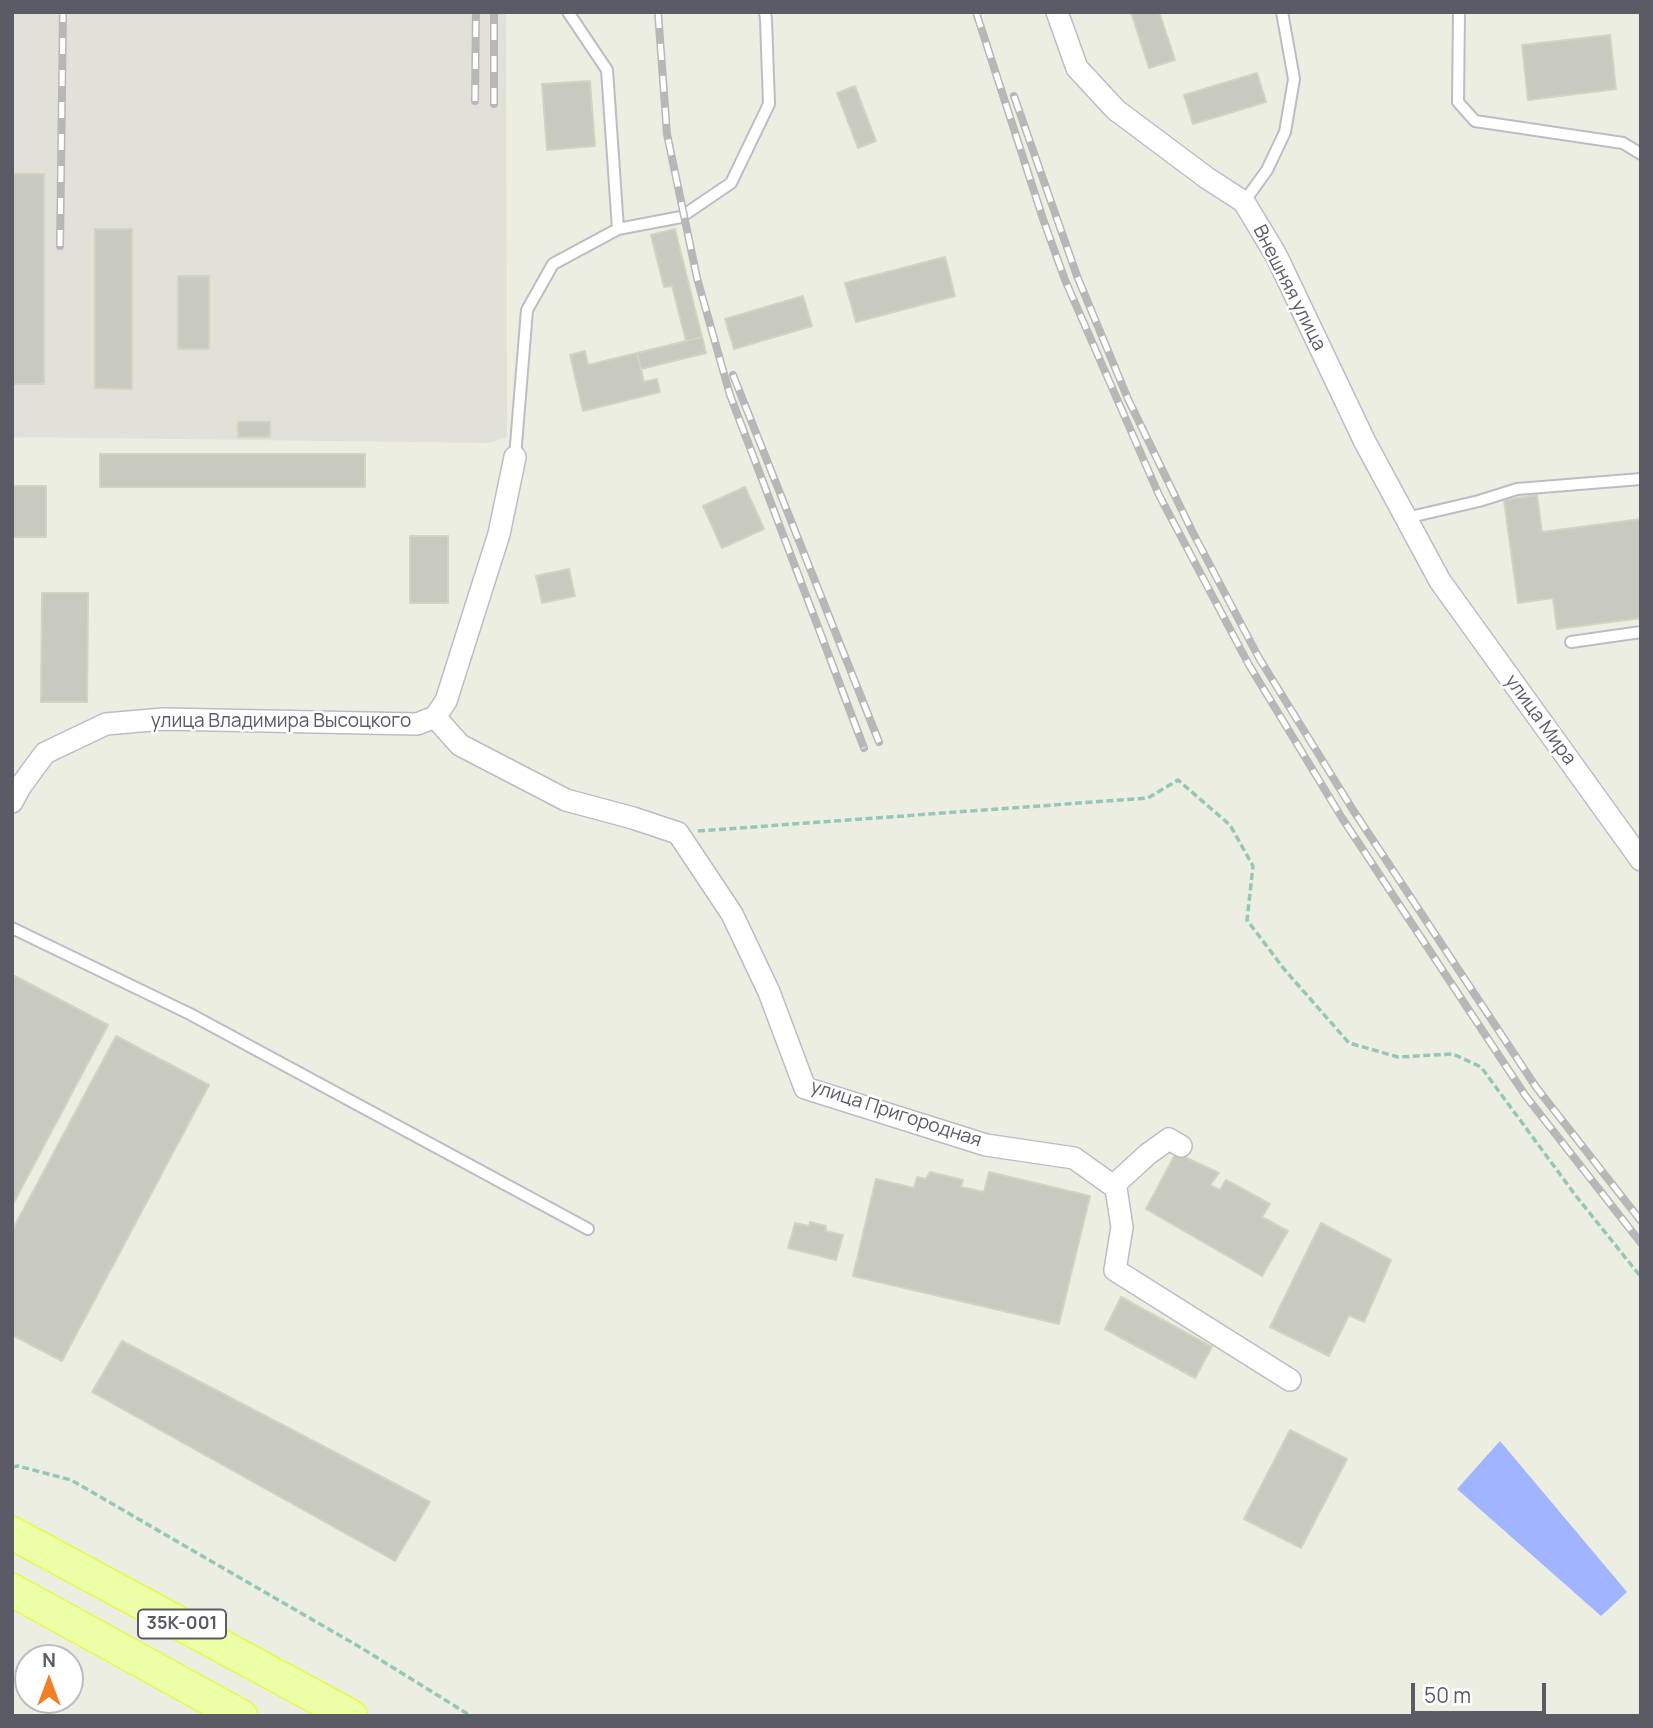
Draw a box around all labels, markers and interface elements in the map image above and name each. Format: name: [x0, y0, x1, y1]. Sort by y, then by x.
street label: Внешняя улица: [1247, 221, 1331, 355]
street label: улица Мира: [1500, 670, 1580, 770]
street label: улица Владимира Высоцкого: [151, 711, 411, 733]
street label: улица Пригородная: [808, 1076, 984, 1152]
road number: 35К-001: [138, 1610, 226, 1638]
north arrow: [14, 1644, 84, 1714]
text: N: [42, 1647, 56, 1673]
scale bar: [1415, 1668, 1550, 1712]
text: 50 m: [1424, 1681, 1471, 1709]

